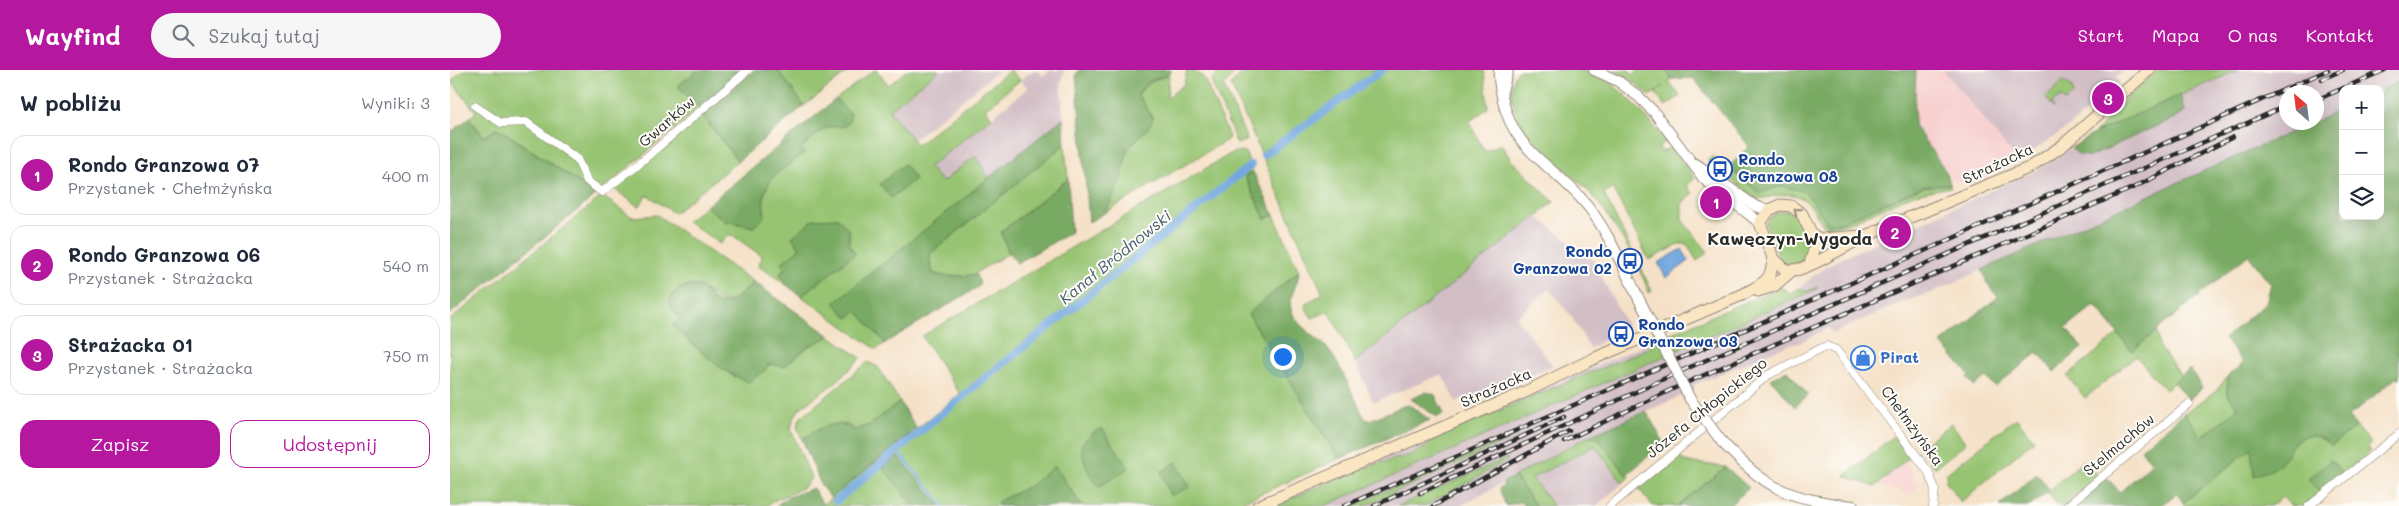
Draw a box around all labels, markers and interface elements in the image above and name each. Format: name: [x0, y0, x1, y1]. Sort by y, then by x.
search box: [151, 13, 501, 58]
text: Wayfind: [25, 20, 121, 51]
icon: search: [169, 21, 197, 49]
text: Szukaj tutaj: [209, 23, 320, 48]
text: Start: [2078, 23, 2124, 47]
text: Mapa: [2152, 23, 2200, 47]
text: O nas: [2228, 23, 2278, 47]
text: Kontakt: [2306, 23, 2374, 47]
pin: 3: [2092, 79, 2124, 117]
north arrow: [2279, 85, 2324, 130]
map controls: [2339, 85, 2384, 220]
button: +: [2339, 85, 2384, 130]
text: W pobliżu: [20, 89, 121, 116]
street label: Gwarków: [634, 91, 699, 151]
text: Wyniki: 3: [361, 92, 430, 113]
button: −: [2339, 130, 2384, 175]
street label: Strażacka: [1959, 138, 2036, 188]
place label: Rondo Granzowa 08: [1738, 149, 1838, 186]
text: Rondo Granzowa 07: [68, 152, 259, 177]
bus stop icon: Rondo Granzowa 08: [1707, 156, 1733, 182]
text: 1: [33, 165, 41, 186]
text: 400 m: [382, 165, 429, 186]
button: layers: [2339, 175, 2384, 220]
text: Przystanek · Chełmżyńska: [68, 177, 273, 198]
pin: 1: [1700, 183, 1732, 221]
water label: Kanał Bródnowski: [1054, 205, 1175, 308]
one-way arrow: [1794, 208, 1803, 216]
pin: 2: [1879, 213, 1911, 251]
district label: Kawęczyn-Wygoda: [1707, 226, 1873, 250]
place label: Rondo Granzowa 02: [1513, 241, 1612, 278]
text: Rondo Granzowa 06: [68, 242, 260, 267]
bus stop icon: Rondo Granzowa 02: [1617, 248, 1643, 274]
text: 2: [33, 255, 41, 276]
text: 540 m: [383, 255, 429, 276]
text: Przystanek · Strażacka: [68, 267, 253, 288]
place label: Rondo Granzowa 03: [1638, 314, 1738, 351]
bus stop icon: Rondo Granzowa 03: [1608, 321, 1634, 347]
text: Strażacka 01: [68, 332, 193, 357]
your location: [1270, 344, 1296, 370]
text: 3: [32, 345, 42, 366]
text: 750 m: [383, 345, 429, 366]
shop icon: Pirat: [1850, 345, 1876, 371]
place label: Pirat: [1880, 347, 1919, 367]
street label: Józefa Chłopickiego: [1642, 352, 1771, 462]
text: Przystanek · Strażacka: [68, 357, 253, 378]
street label: Strażacka: [1457, 363, 1534, 412]
street label: Chełmżyńska: [1877, 381, 1949, 469]
street label: Stelmachów: [2079, 409, 2158, 480]
button: Zapisz: [20, 420, 220, 468]
button: Udostępnij: [230, 420, 430, 468]

